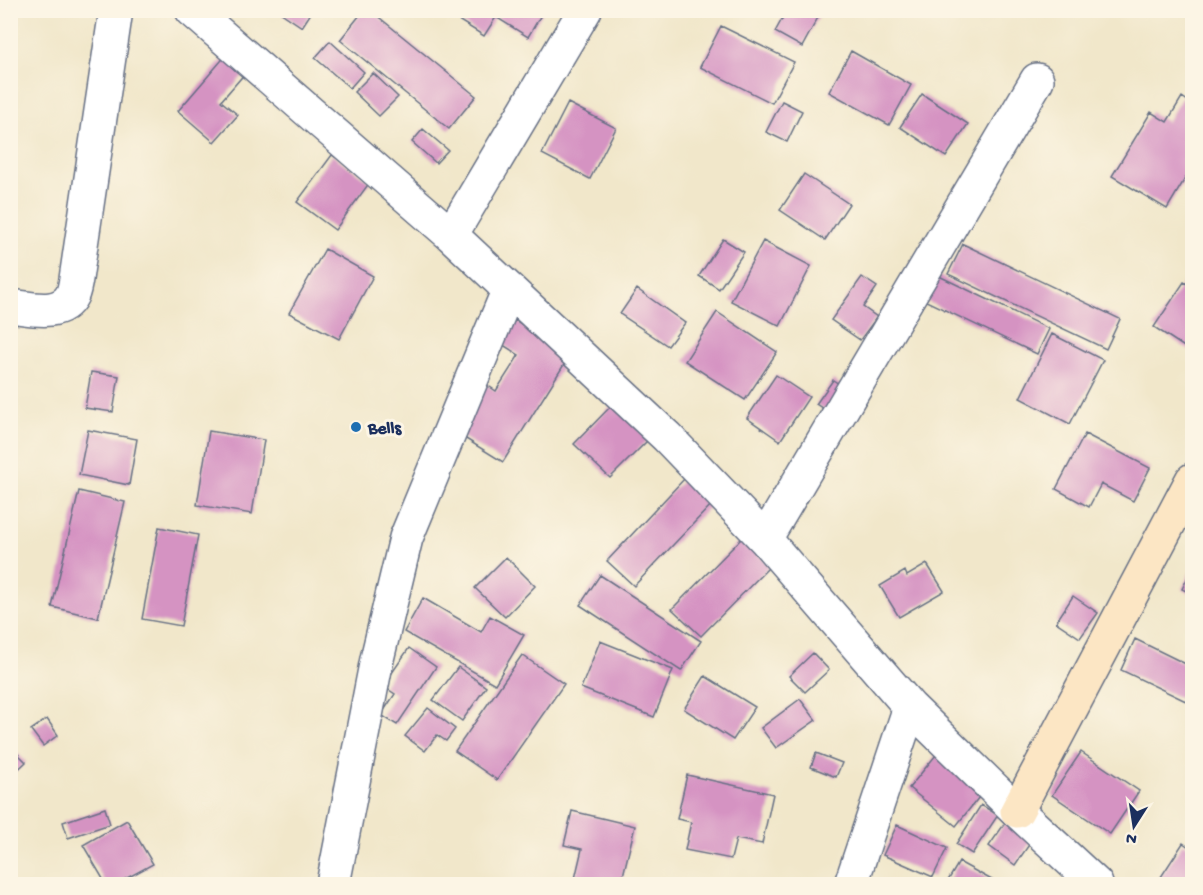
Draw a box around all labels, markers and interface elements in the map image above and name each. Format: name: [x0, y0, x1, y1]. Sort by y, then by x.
place label: Bells: [367, 419, 402, 440]
marker: Bells: [349, 420, 363, 434]
north arrow: [1104, 796, 1164, 856]
text: N: [1124, 827, 1139, 848]

